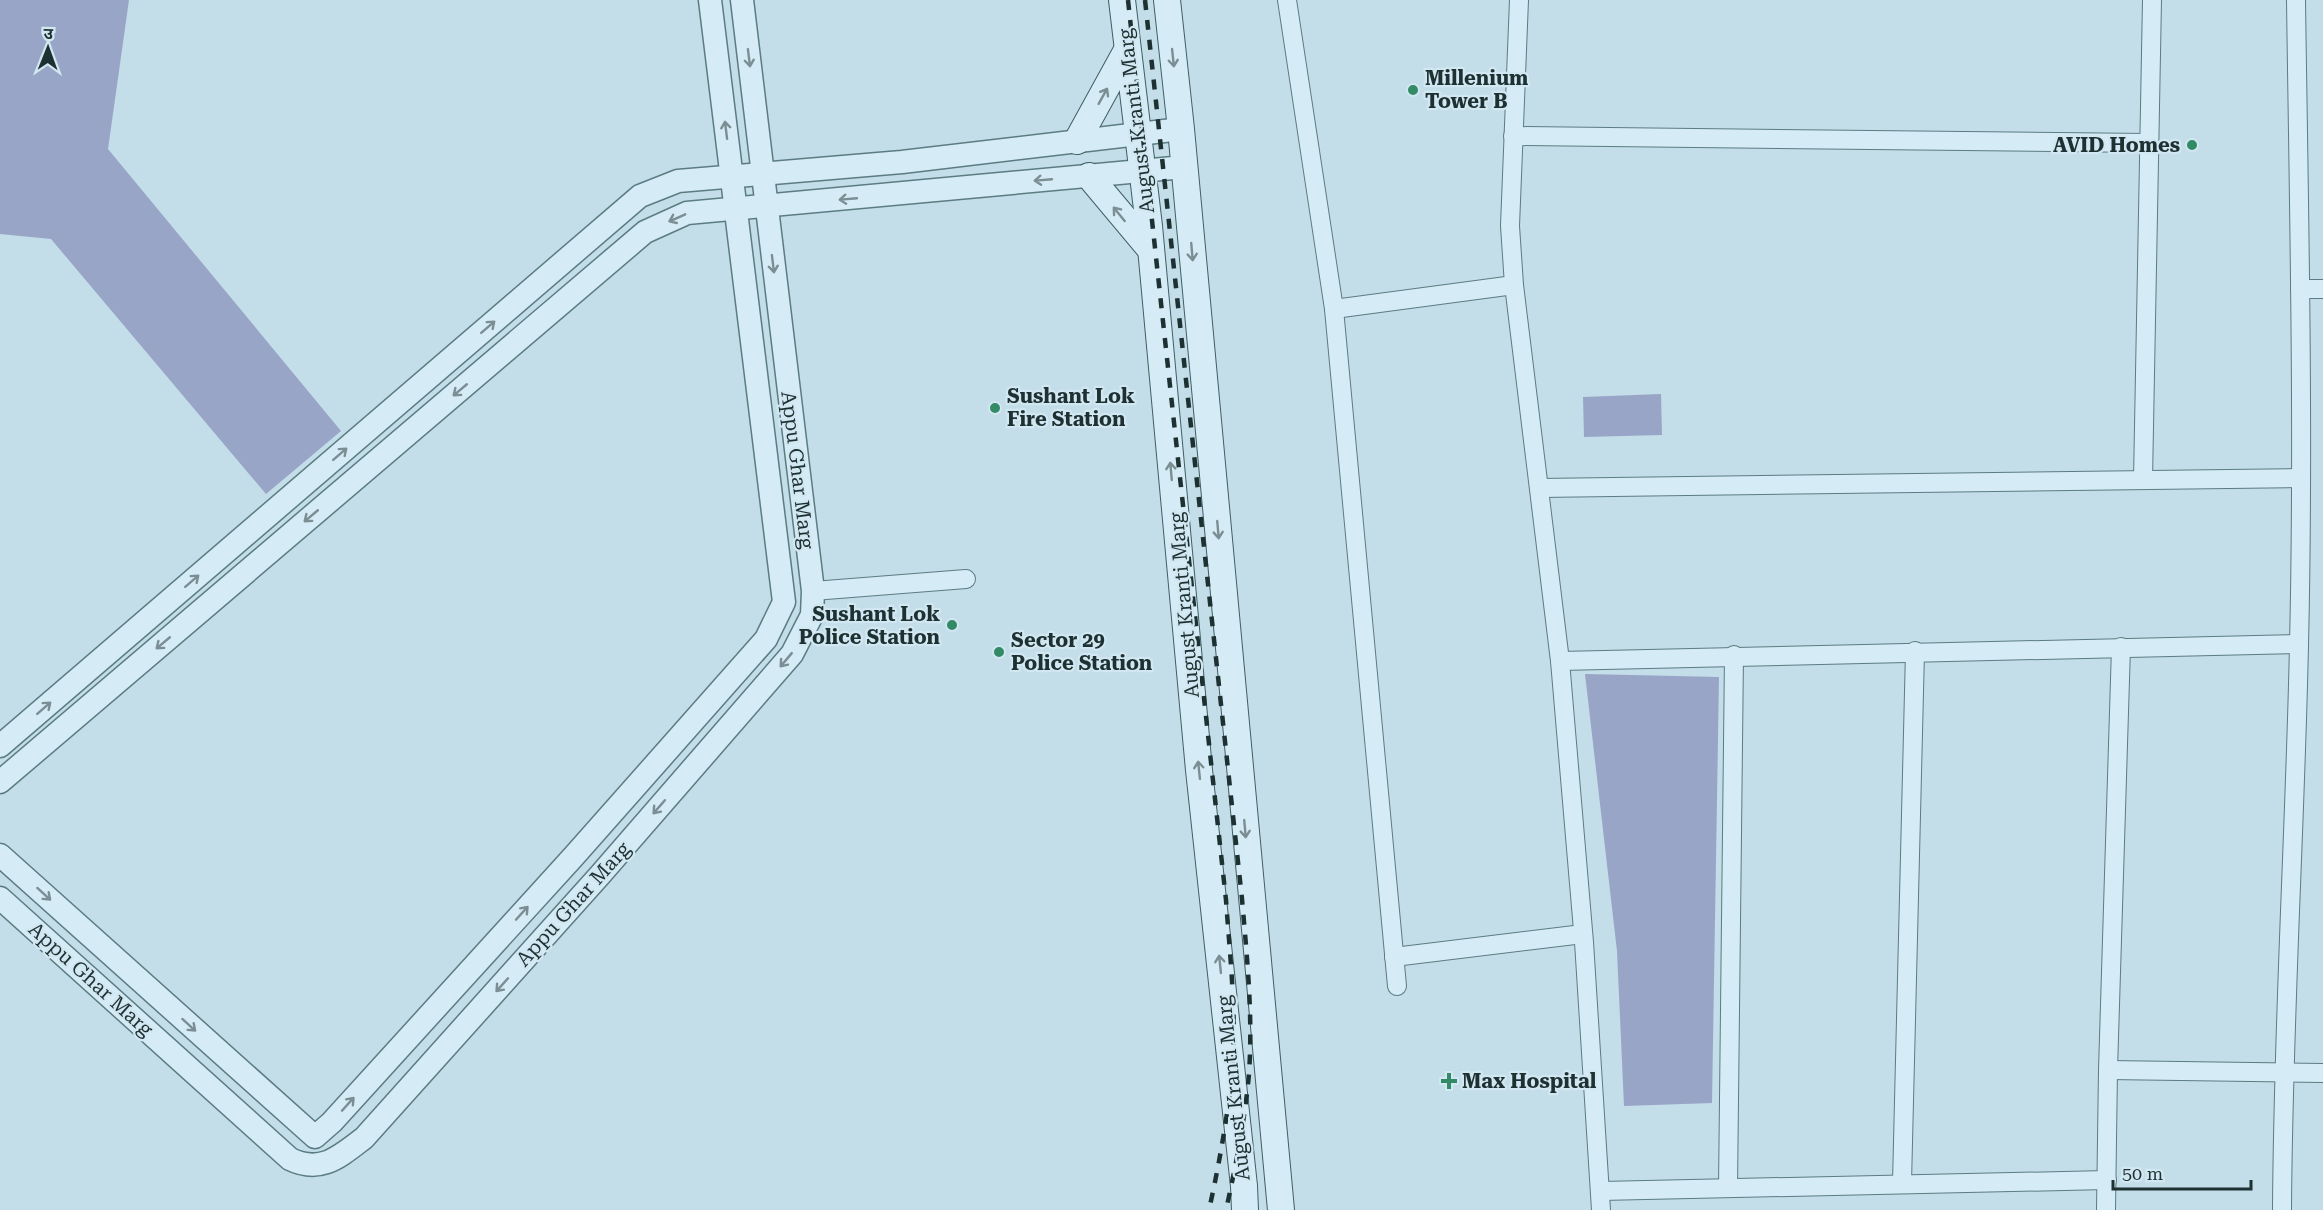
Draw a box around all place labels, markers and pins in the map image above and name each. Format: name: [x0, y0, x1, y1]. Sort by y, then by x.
place label: Millenium Tower B: [1425, 66, 1528, 113]
marker: Millenium Tower B: [1406, 83, 1420, 97]
place label: AVID Homes: [2053, 133, 2180, 157]
marker: AVID Homes: [2185, 138, 2199, 152]
place label: Sushant Lok Fire Station: [1007, 384, 1135, 431]
marker: Sushant Lok Fire Station: [988, 401, 1002, 415]
place label: Sushant Lok Police Station: [799, 602, 941, 649]
marker: Sushant Lok Police Station: [945, 618, 959, 632]
place label: Sector 29 Police Station: [1011, 628, 1153, 675]
marker: Sector 29 Police Station: [992, 645, 1006, 659]
place label: Max Hospital: [1462, 1069, 1597, 1093]
marker: Max Hospital: [1440, 1072, 1458, 1090]

